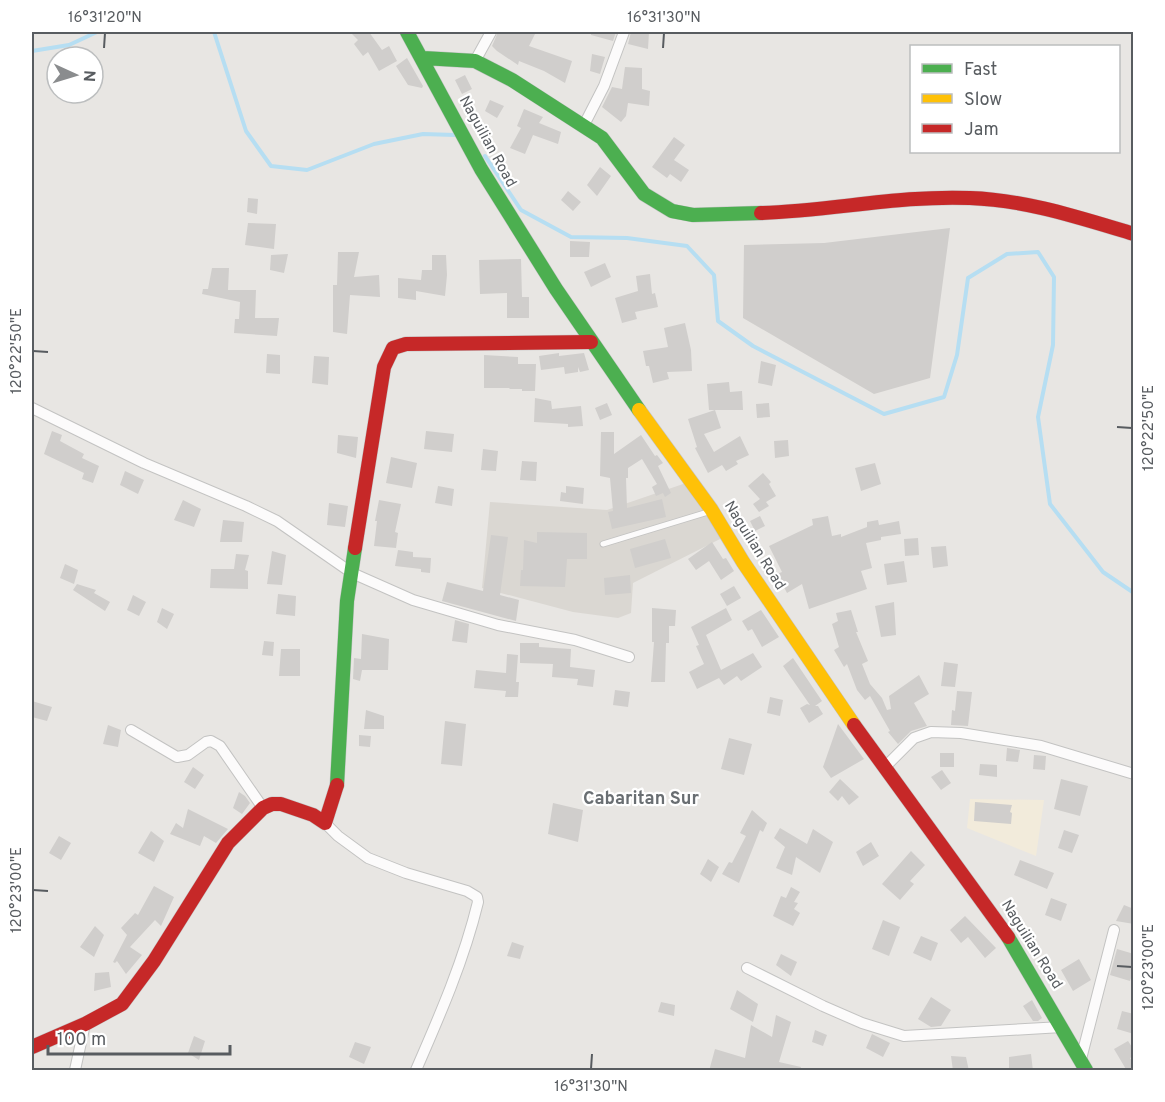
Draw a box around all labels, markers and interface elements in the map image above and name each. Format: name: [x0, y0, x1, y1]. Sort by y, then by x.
text: 16°31'20"N: [68, 9, 142, 28]
text: 16°31'30"N: [627, 9, 701, 28]
north arrow: [45, 45, 105, 105]
legend: [910, 45, 1120, 153]
text: Fast: [964, 59, 997, 82]
text: N: [78, 69, 98, 82]
text: Slow: [964, 89, 1002, 112]
street label: Naguilian Road: [454, 93, 520, 191]
text: Jam: [964, 119, 999, 142]
text: 120°22'50"E: [8, 308, 27, 394]
text: 120°22'50"E: [1140, 385, 1159, 471]
street label: Naguilian Road: [719, 498, 789, 594]
district label: Cabaritan Sur: [583, 788, 700, 811]
text: 120°23'00"E: [8, 847, 27, 933]
street label: Naguilian Road: [996, 897, 1066, 993]
text: 120°23'00"E: [1140, 924, 1159, 1010]
scale bar: [48, 1018, 230, 1056]
text: 100 m: [57, 1029, 106, 1052]
text: 16°31'30"N: [554, 1078, 628, 1097]

